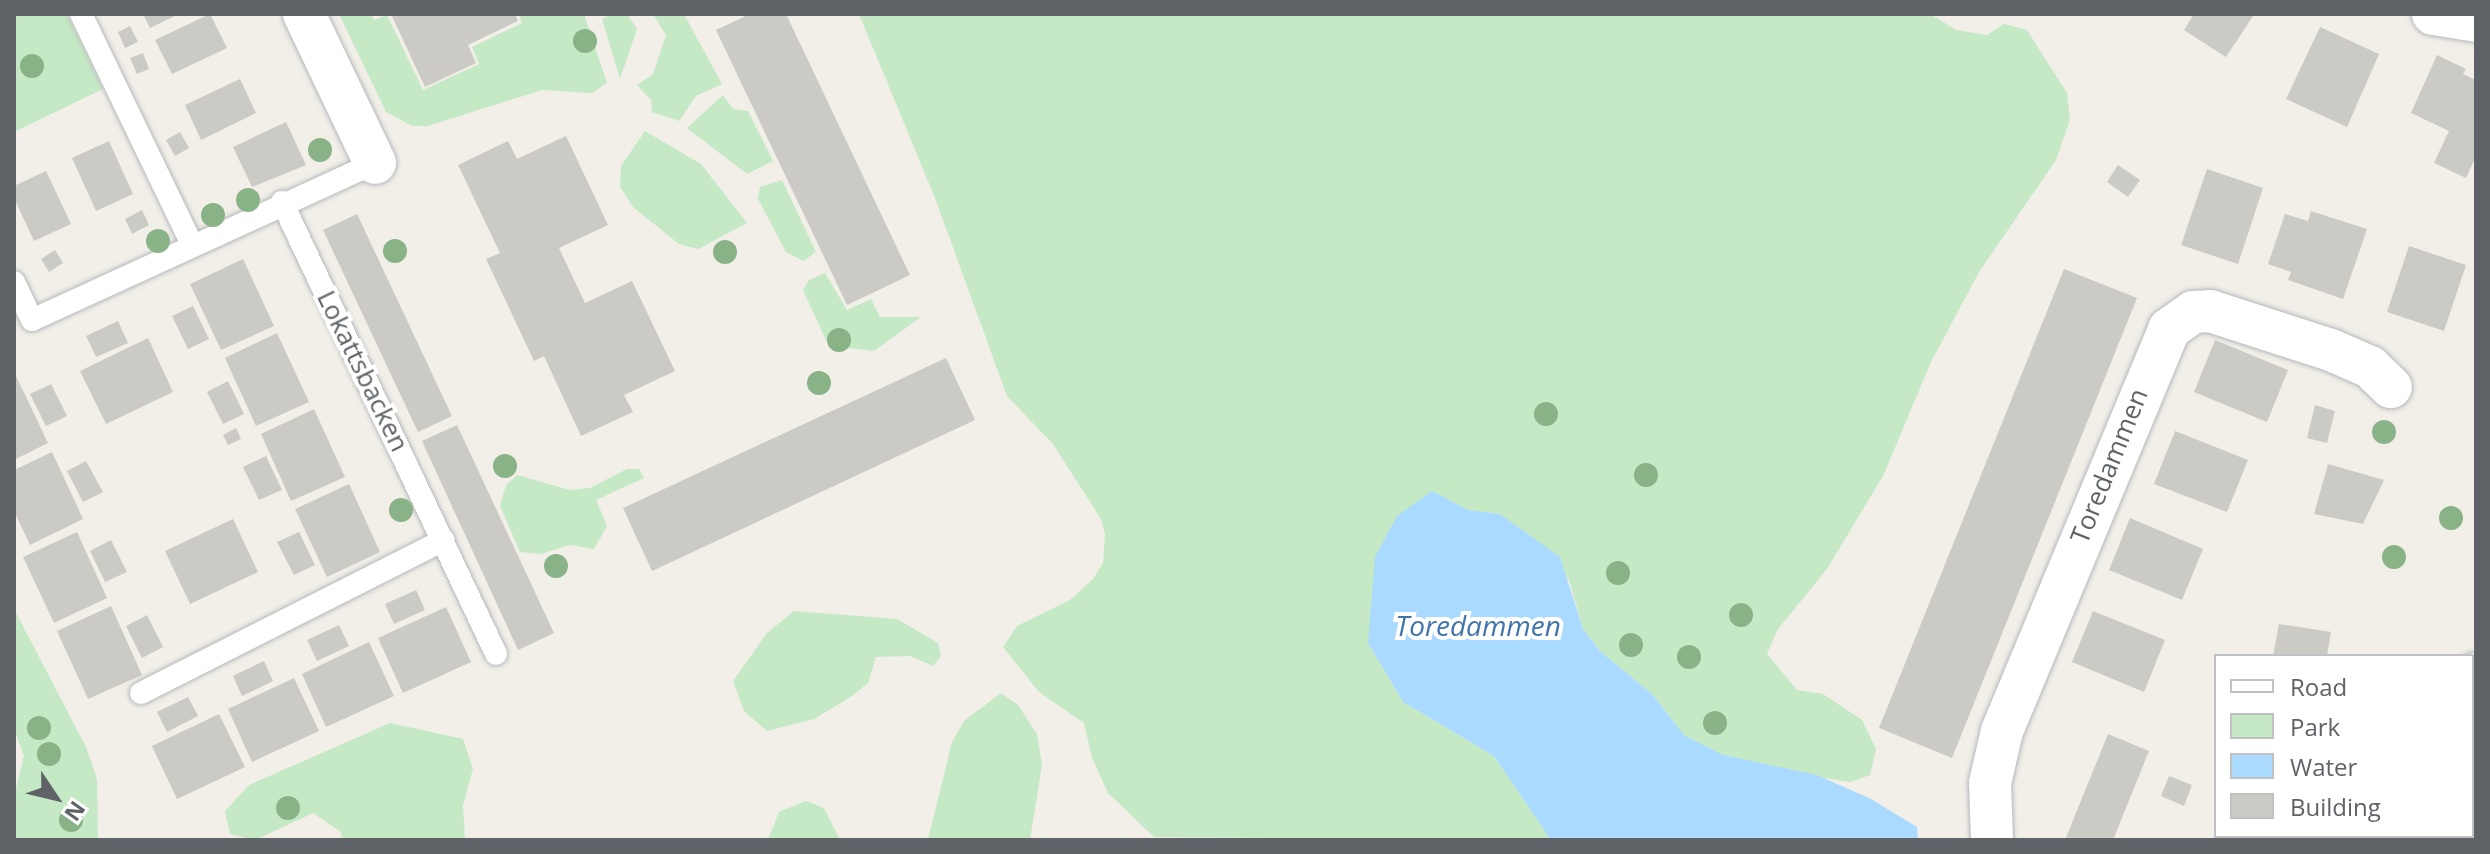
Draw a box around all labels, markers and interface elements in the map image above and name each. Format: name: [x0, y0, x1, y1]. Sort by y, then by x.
street label: Lokattsbacken: [311, 285, 415, 457]
street label: Toredammen: [2064, 384, 2154, 548]
water label: Toredammen: [1395, 608, 1561, 642]
legend: [2214, 654, 2474, 838]
text: Road: [2290, 670, 2347, 703]
text: Park: [2290, 710, 2340, 743]
text: Water: [2290, 750, 2357, 783]
north arrow: [16, 758, 96, 838]
text: Building: [2290, 790, 2381, 823]
text: N: [58, 796, 93, 828]

